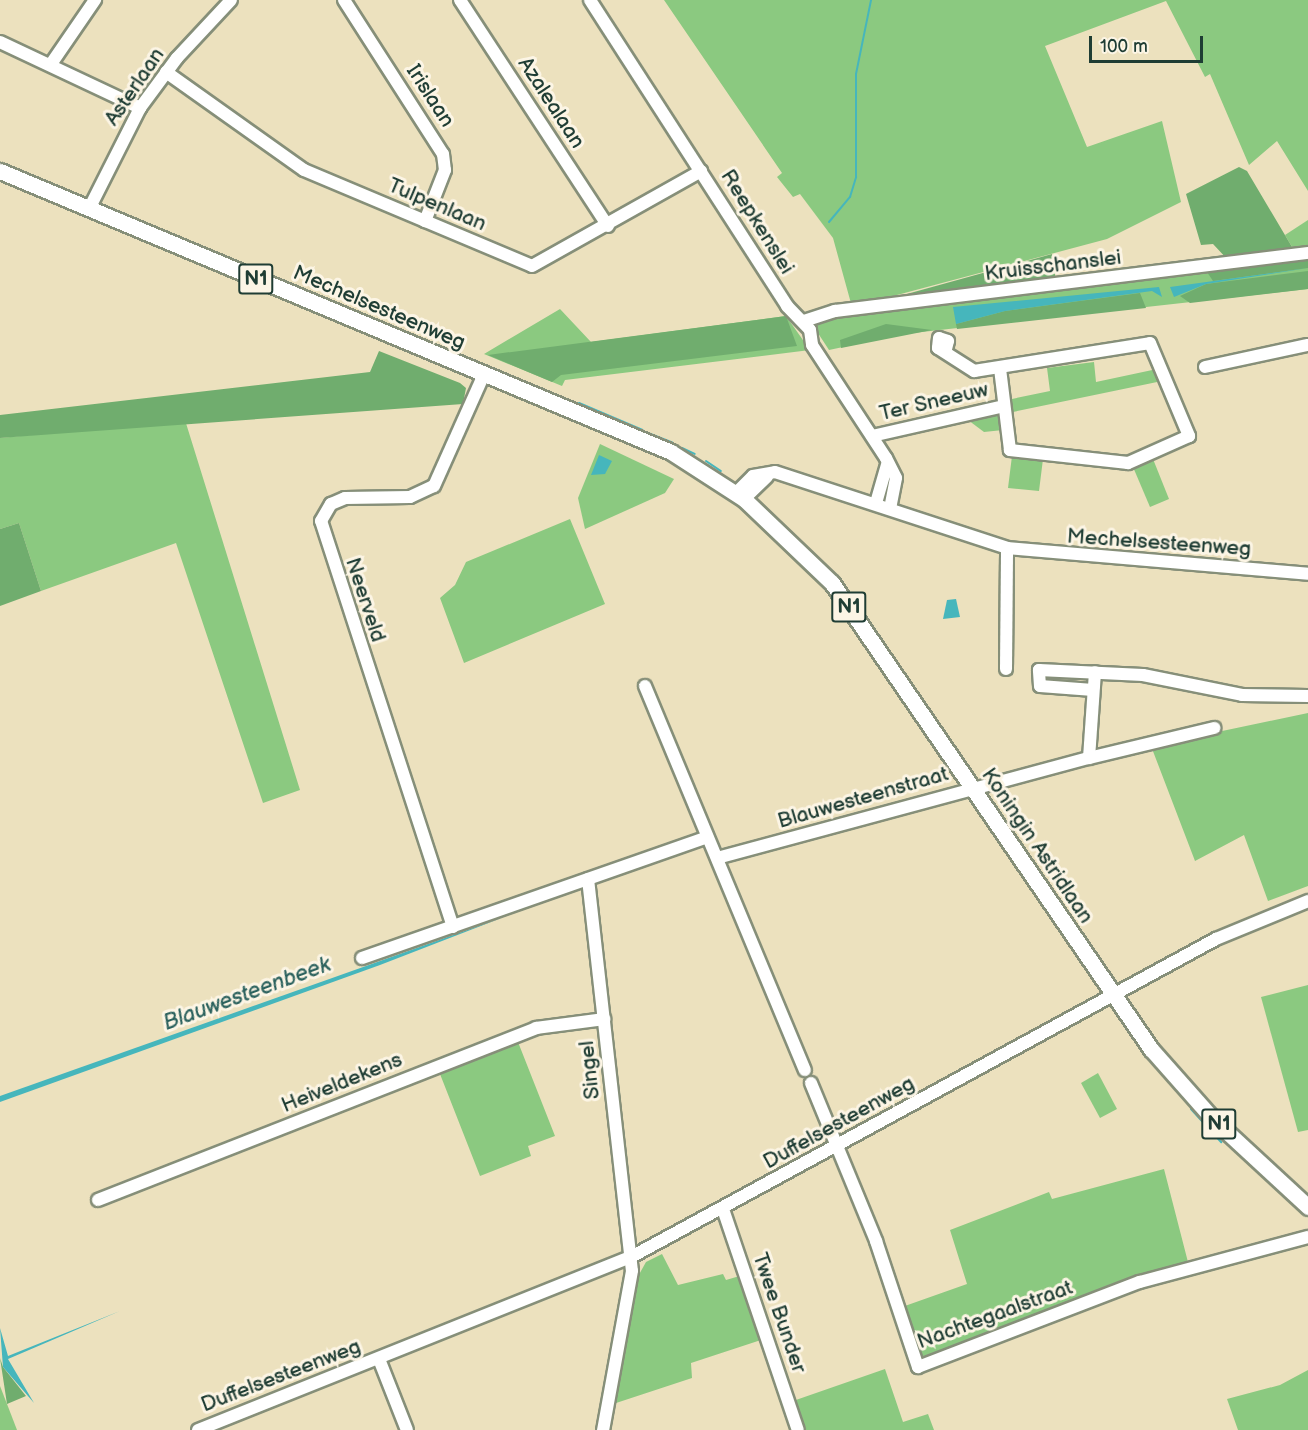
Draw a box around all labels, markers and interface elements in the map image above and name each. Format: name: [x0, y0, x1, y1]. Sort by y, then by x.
scale bar: [1092, 24, 1206, 62]
text: 100 m: [1100, 36, 1148, 57]
street label: Asterlaan: [100, 43, 170, 131]
street label: Azalealaan: [512, 53, 590, 153]
street label: Irislaan: [400, 60, 460, 132]
street label: Reepkenslei: [715, 165, 799, 279]
street label: Tulpenlaan: [384, 173, 490, 237]
street label: Kruisschanslei: [983, 245, 1123, 287]
street label: Mechelsesteenweg: [289, 260, 469, 356]
road number: N1: [238, 262, 274, 296]
street label: Ter Sneeuw: [877, 377, 991, 427]
street label: Mechelsesteenweg: [1066, 524, 1252, 562]
street label: Neerveld: [340, 555, 390, 645]
road number: N1: [831, 590, 867, 624]
street label: Blauwesteenstraat: [775, 762, 951, 834]
street label: Koningin Astridlaan: [976, 764, 1098, 928]
water label: Blauwesteenbeek: [160, 951, 334, 1037]
street label: Singel: [574, 1039, 606, 1101]
street label: Heiveldekens: [278, 1047, 406, 1119]
street label: Duffelsesteenweg: [759, 1071, 919, 1175]
road number: N1: [1201, 1107, 1237, 1141]
street label: Twee Bunder: [747, 1250, 811, 1376]
street label: Nachtegaalstraat: [914, 1275, 1076, 1355]
street label: Duffelsesteenweg: [198, 1334, 364, 1418]

